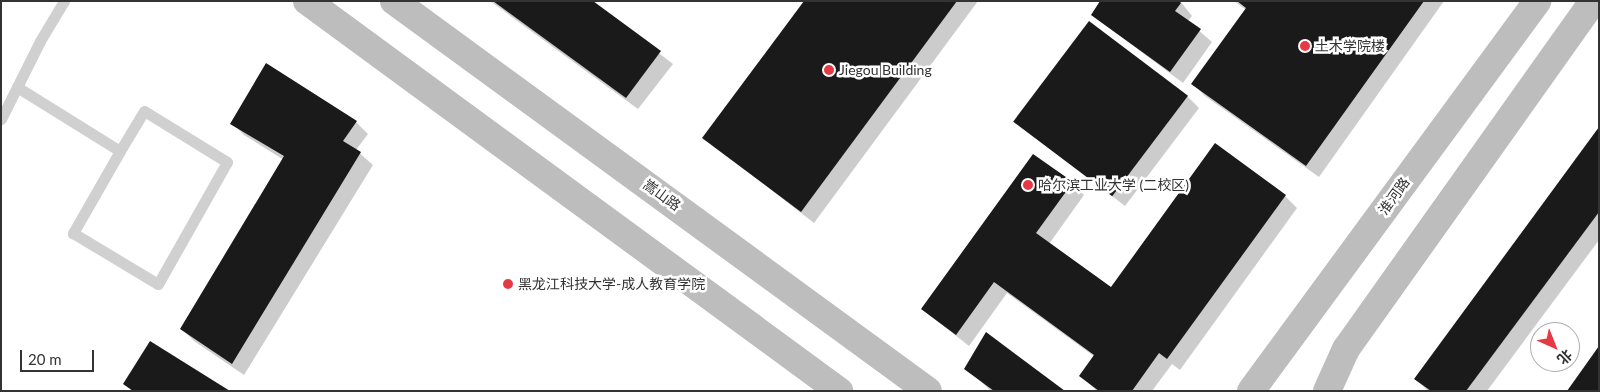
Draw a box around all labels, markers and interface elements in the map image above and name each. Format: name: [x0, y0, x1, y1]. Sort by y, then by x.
place label: 土木学院楼: [1315, 38, 1385, 54]
marker: 土木学院楼: [1299, 40, 1311, 52]
place label: Jiegou Building: [839, 62, 932, 78]
marker: Jiegou Building: [823, 64, 835, 76]
street label: 淮河路: [1375, 174, 1413, 218]
street label: 嵩山路: [640, 176, 684, 214]
place label: 哈尔滨工业大学 (二校区): [1038, 177, 1189, 193]
marker: 哈尔滨工业大学 (二校区): [1022, 179, 1034, 191]
place label: 黑龙江科技大学-成人教育学院: [518, 276, 705, 292]
marker: 黑龙江科技大学-成人教育学院: [502, 278, 514, 290]
north arrow: [1530, 322, 1580, 372]
scale bar: [22, 340, 96, 372]
text: 北: [1554, 346, 1576, 368]
text: 20 m: [28, 350, 62, 368]

